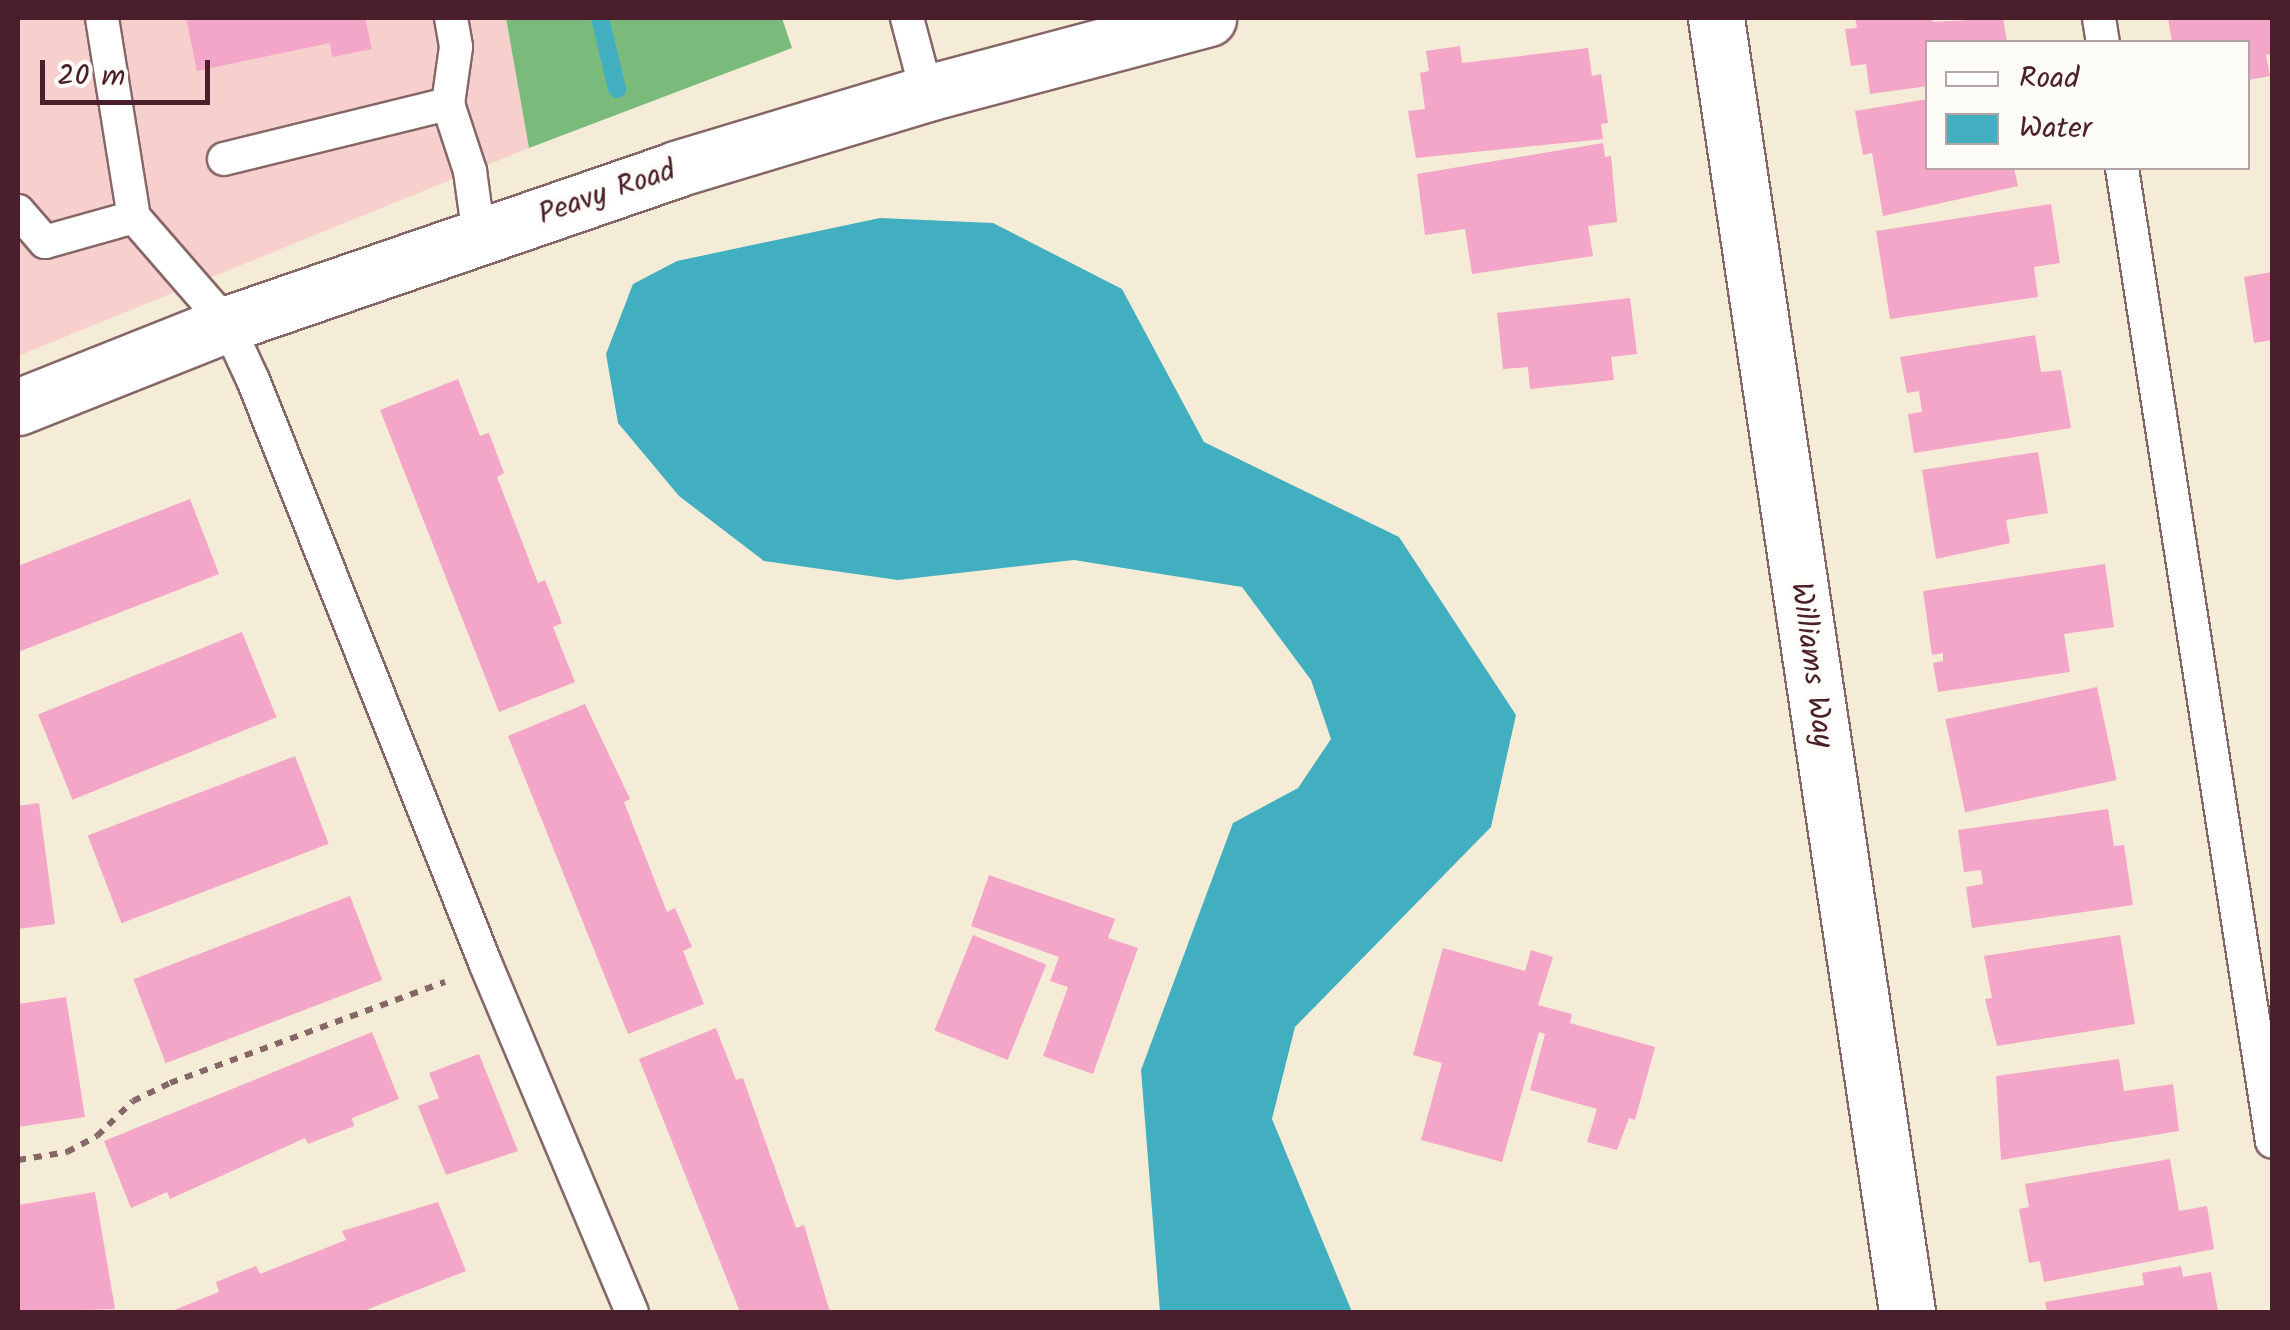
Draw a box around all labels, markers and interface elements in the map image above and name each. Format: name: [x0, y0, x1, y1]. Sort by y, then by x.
scale bar: [45, 40, 215, 102]
legend: [1925, 40, 2250, 170]
text: 20 m: [57, 53, 125, 101]
text: Road: [2019, 55, 2079, 103]
text: Water: [2019, 105, 2092, 153]
street label: Peavy Road: [534, 153, 680, 233]
street label: Williams Way: [1782, 580, 1840, 750]

